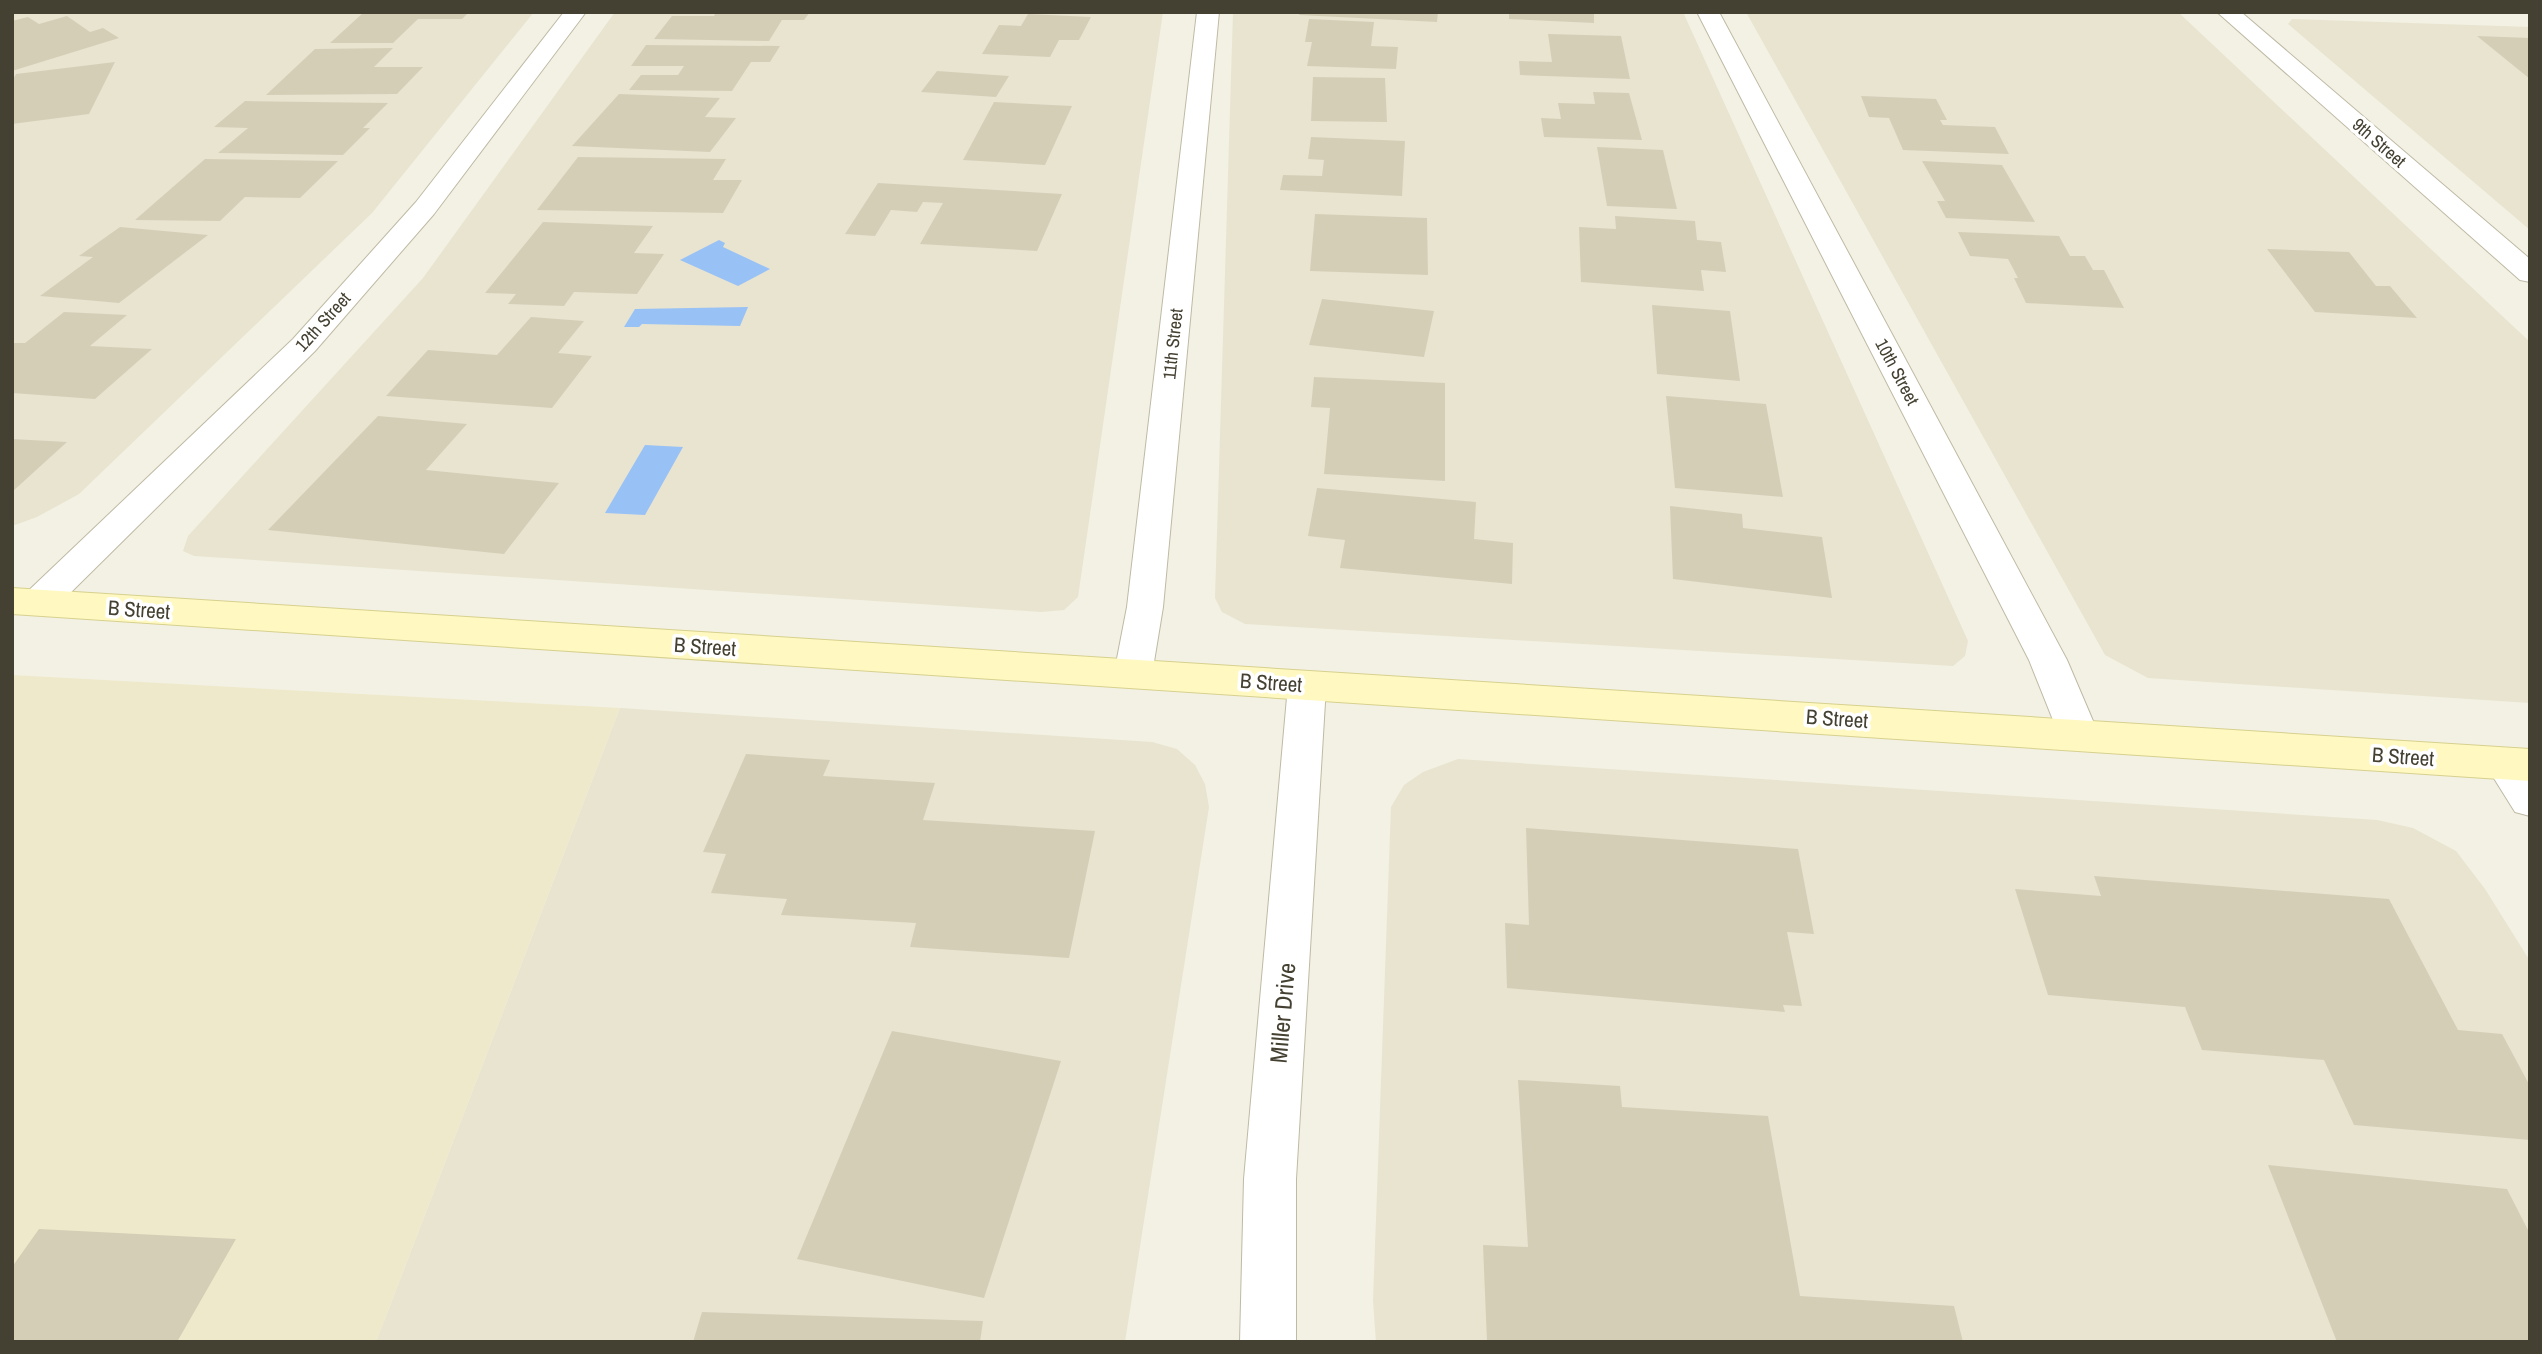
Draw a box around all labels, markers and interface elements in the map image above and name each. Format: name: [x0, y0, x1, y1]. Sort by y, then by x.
street label: 9th Street: [2347, 112, 2412, 173]
street label: 12th Street: [289, 286, 356, 357]
street label: 11th Street: [1156, 307, 1189, 381]
street label: 10th Street: [1869, 334, 1925, 410]
street label: B Street: [107, 593, 171, 626]
street label: B Street: [673, 630, 737, 663]
street label: B Street: [1239, 666, 1303, 699]
street label: B Street: [1805, 702, 1869, 735]
street label: B Street: [2371, 740, 2435, 773]
street label: Miller Drive: [1262, 961, 1302, 1064]

